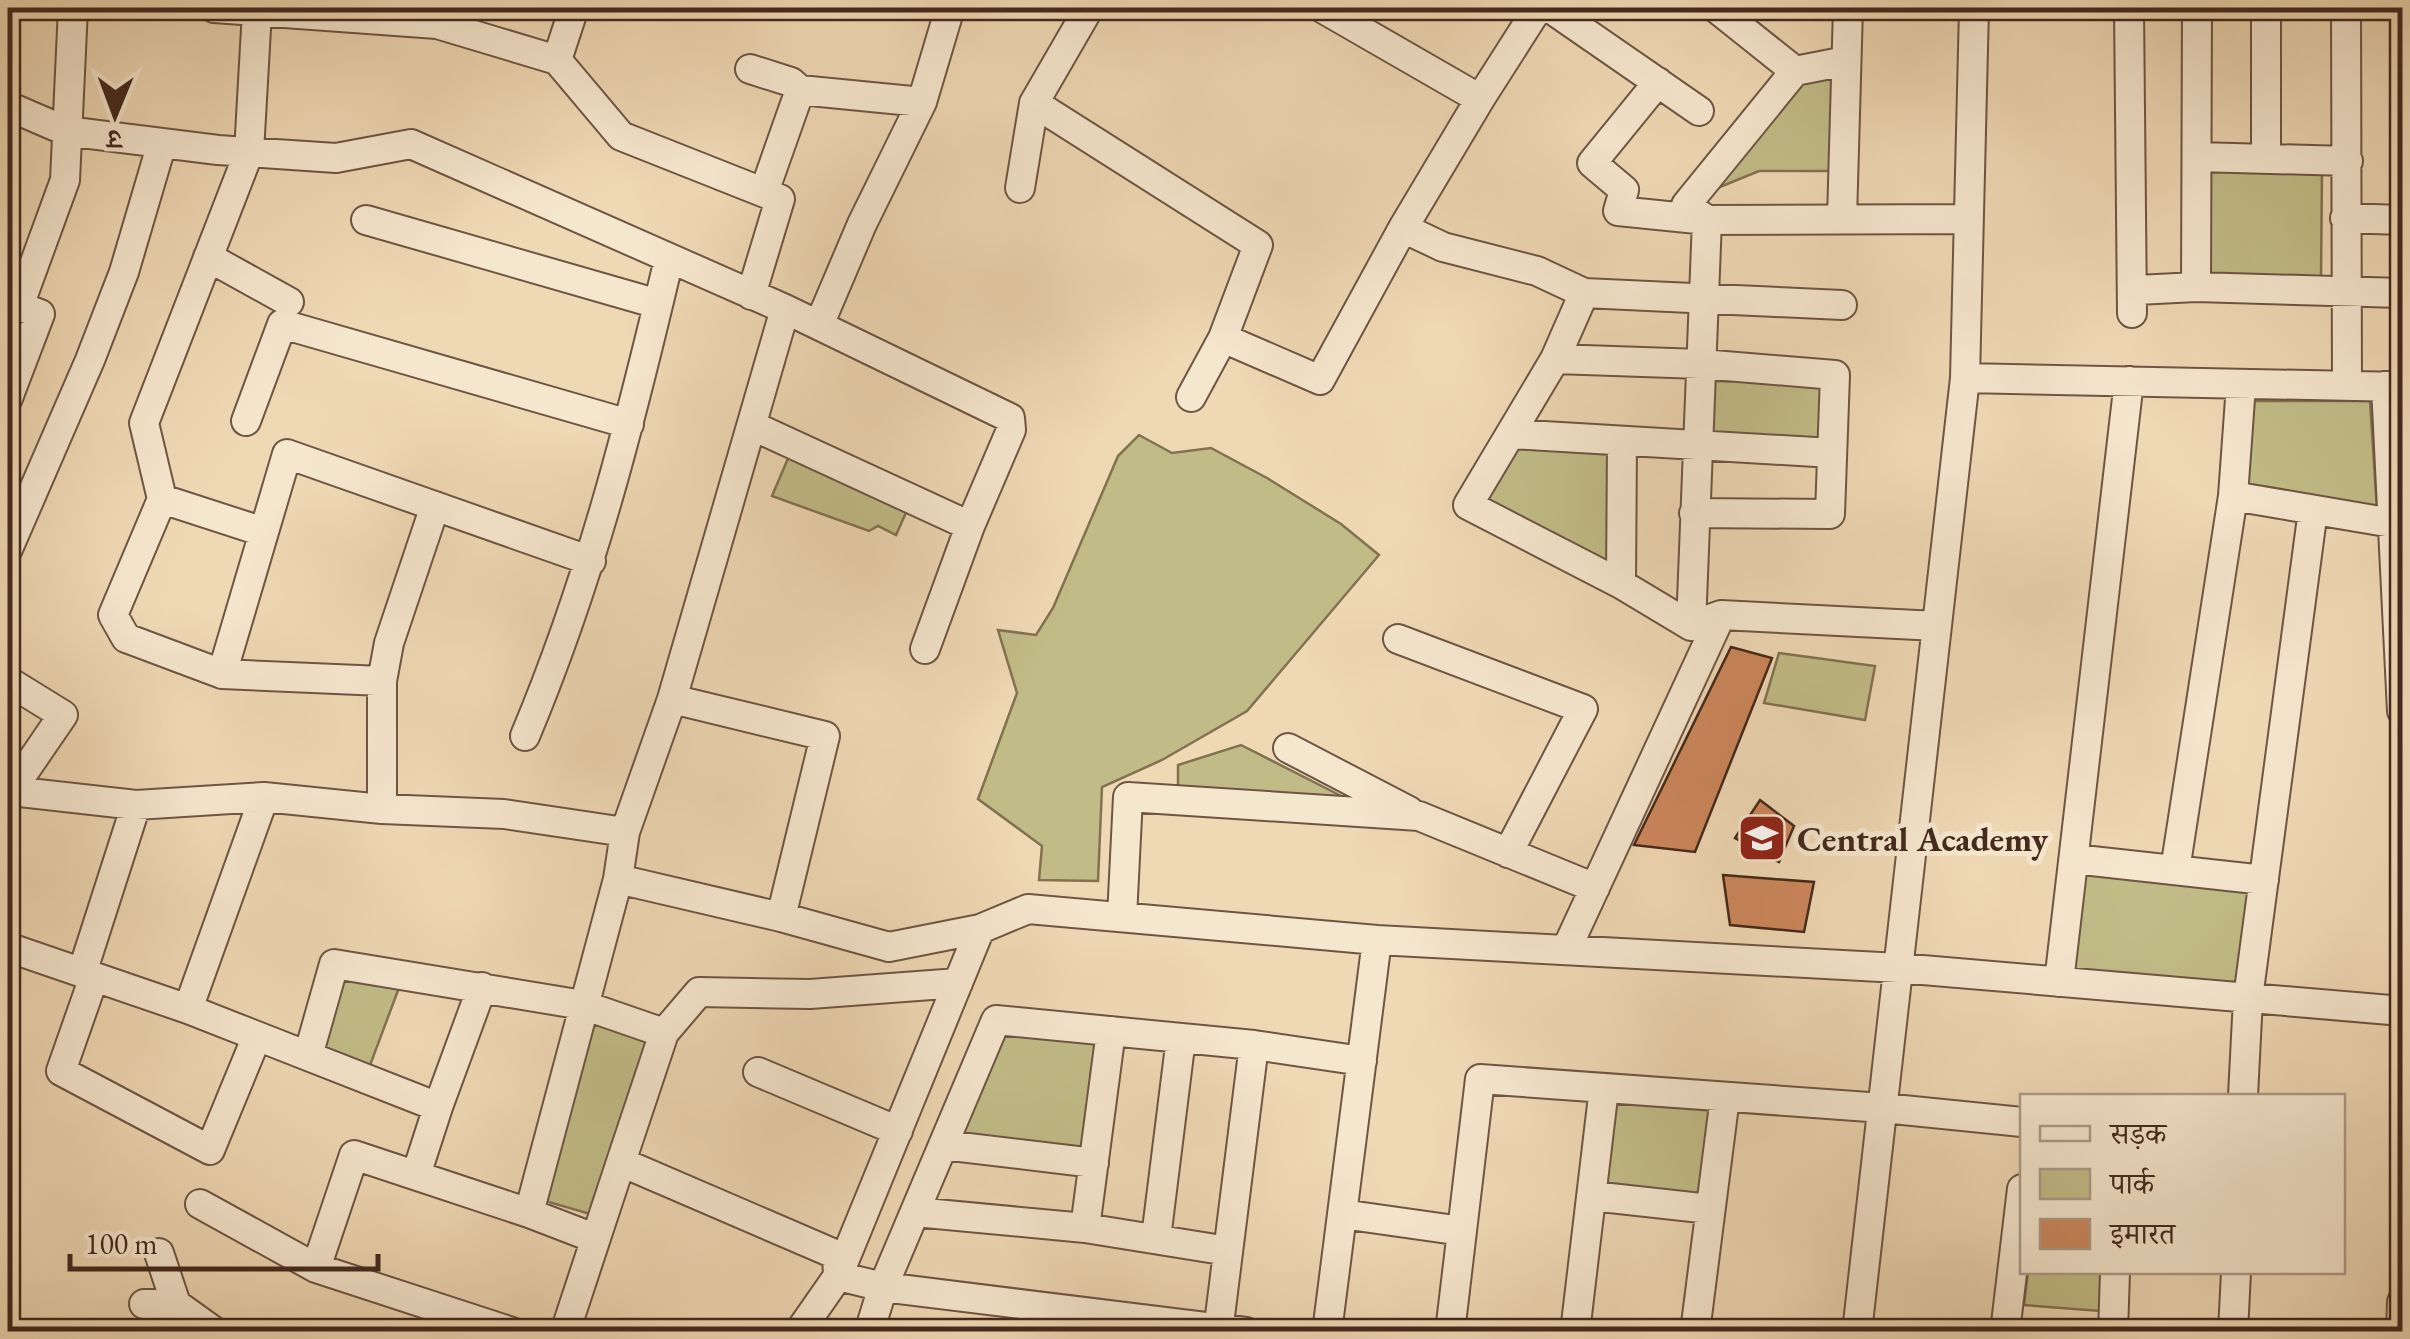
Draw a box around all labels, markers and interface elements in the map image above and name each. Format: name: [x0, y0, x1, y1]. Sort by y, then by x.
north arrow: [65, 65, 165, 165]
text: उ: [105, 122, 124, 158]
school or university icon: Central Academy: [1736, 812, 1788, 864]
place label: Central Academy: [1797, 816, 2049, 861]
legend: [2020, 1094, 2345, 1274]
text: सड़क: [2108, 1114, 2168, 1153]
text: पार्क: [2108, 1164, 2156, 1203]
scale bar: [70, 1209, 378, 1271]
text: इमारत: [2108, 1214, 2177, 1253]
text: 100 m: [85, 1224, 158, 1263]

